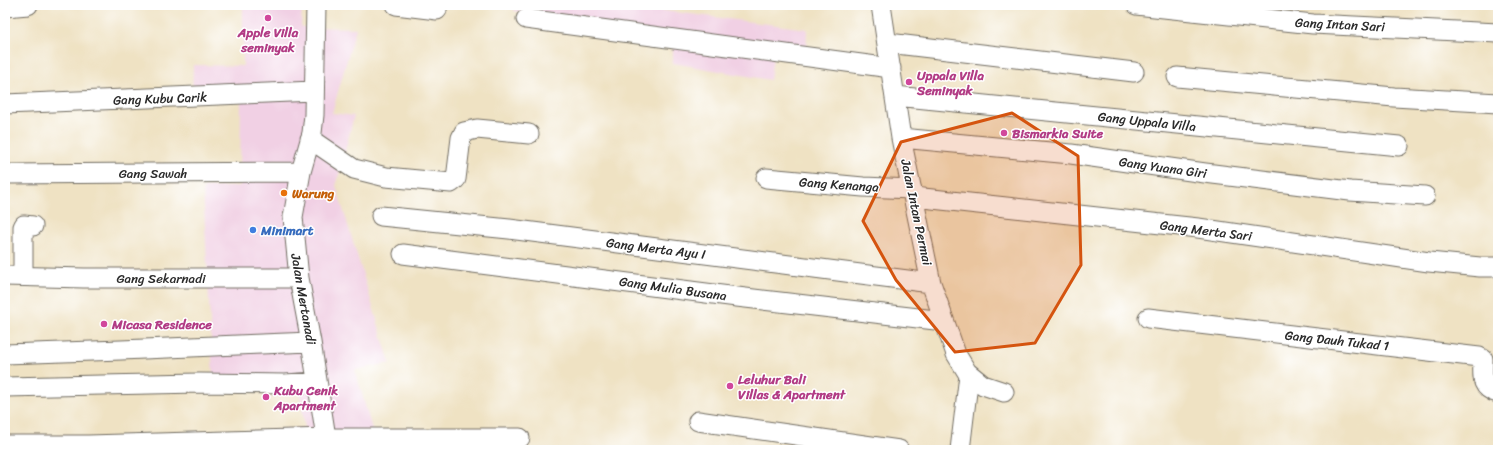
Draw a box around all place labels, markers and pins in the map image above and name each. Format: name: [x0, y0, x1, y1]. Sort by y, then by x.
marker: Apple Villa seminyak: [263, 13, 273, 23]
place label: Apple Villa seminyak: [237, 21, 299, 59]
place label: Uppala Villa Seminyak: [916, 64, 984, 102]
marker: Uppala Villa Seminyak: [904, 77, 914, 87]
place label: Bismarkia Suite: [1012, 122, 1103, 145]
marker: Bismarkia Suite: [999, 128, 1009, 138]
place label: Warung: [292, 182, 335, 205]
marker: Warung: [279, 188, 289, 198]
place label: Minimart: [260, 219, 314, 242]
marker: Minimart: [248, 225, 258, 235]
place label: Micasa Residence: [111, 313, 212, 336]
marker: Micasa Residence: [99, 319, 109, 329]
place label: Leluhur Bali Villas & Apartment: [738, 368, 846, 406]
place label: Kubu Cenik Apartment: [273, 379, 338, 417]
marker: Leluhur Bali Villas & Apartment: [725, 381, 735, 391]
marker: Kubu Cenik Apartment: [261, 392, 271, 402]

